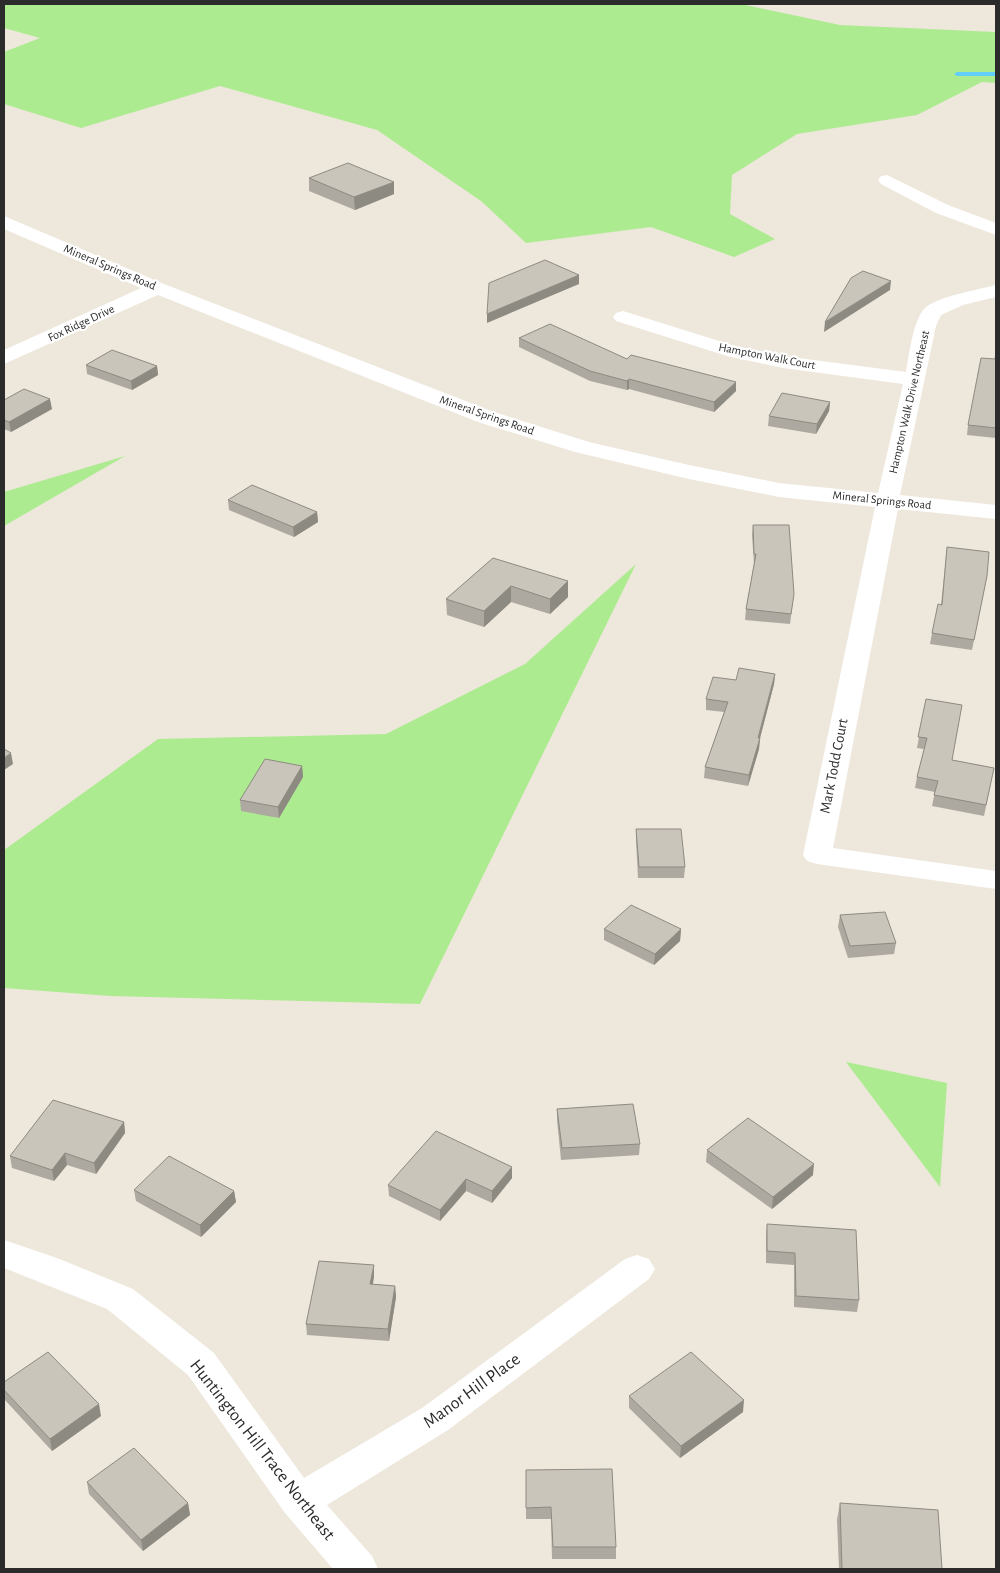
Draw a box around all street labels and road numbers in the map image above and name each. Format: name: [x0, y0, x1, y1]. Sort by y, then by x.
street label: Mineral Springs Road: [62, 242, 158, 292]
street label: Fox Ridge Drive: [46, 302, 116, 344]
street label: Hampton Walk Drive Northeast: [887, 329, 931, 475]
street label: Hampton Walk Court: [718, 341, 817, 371]
street label: Mineral Springs Road: [438, 393, 536, 437]
street label: Mineral Springs Road: [832, 489, 932, 511]
street label: Mark Todd Court: [817, 717, 851, 815]
street label: Manor Hill Place: [420, 1350, 524, 1432]
street label: Huntington Hill Trace Northeast: [186, 1356, 338, 1544]

